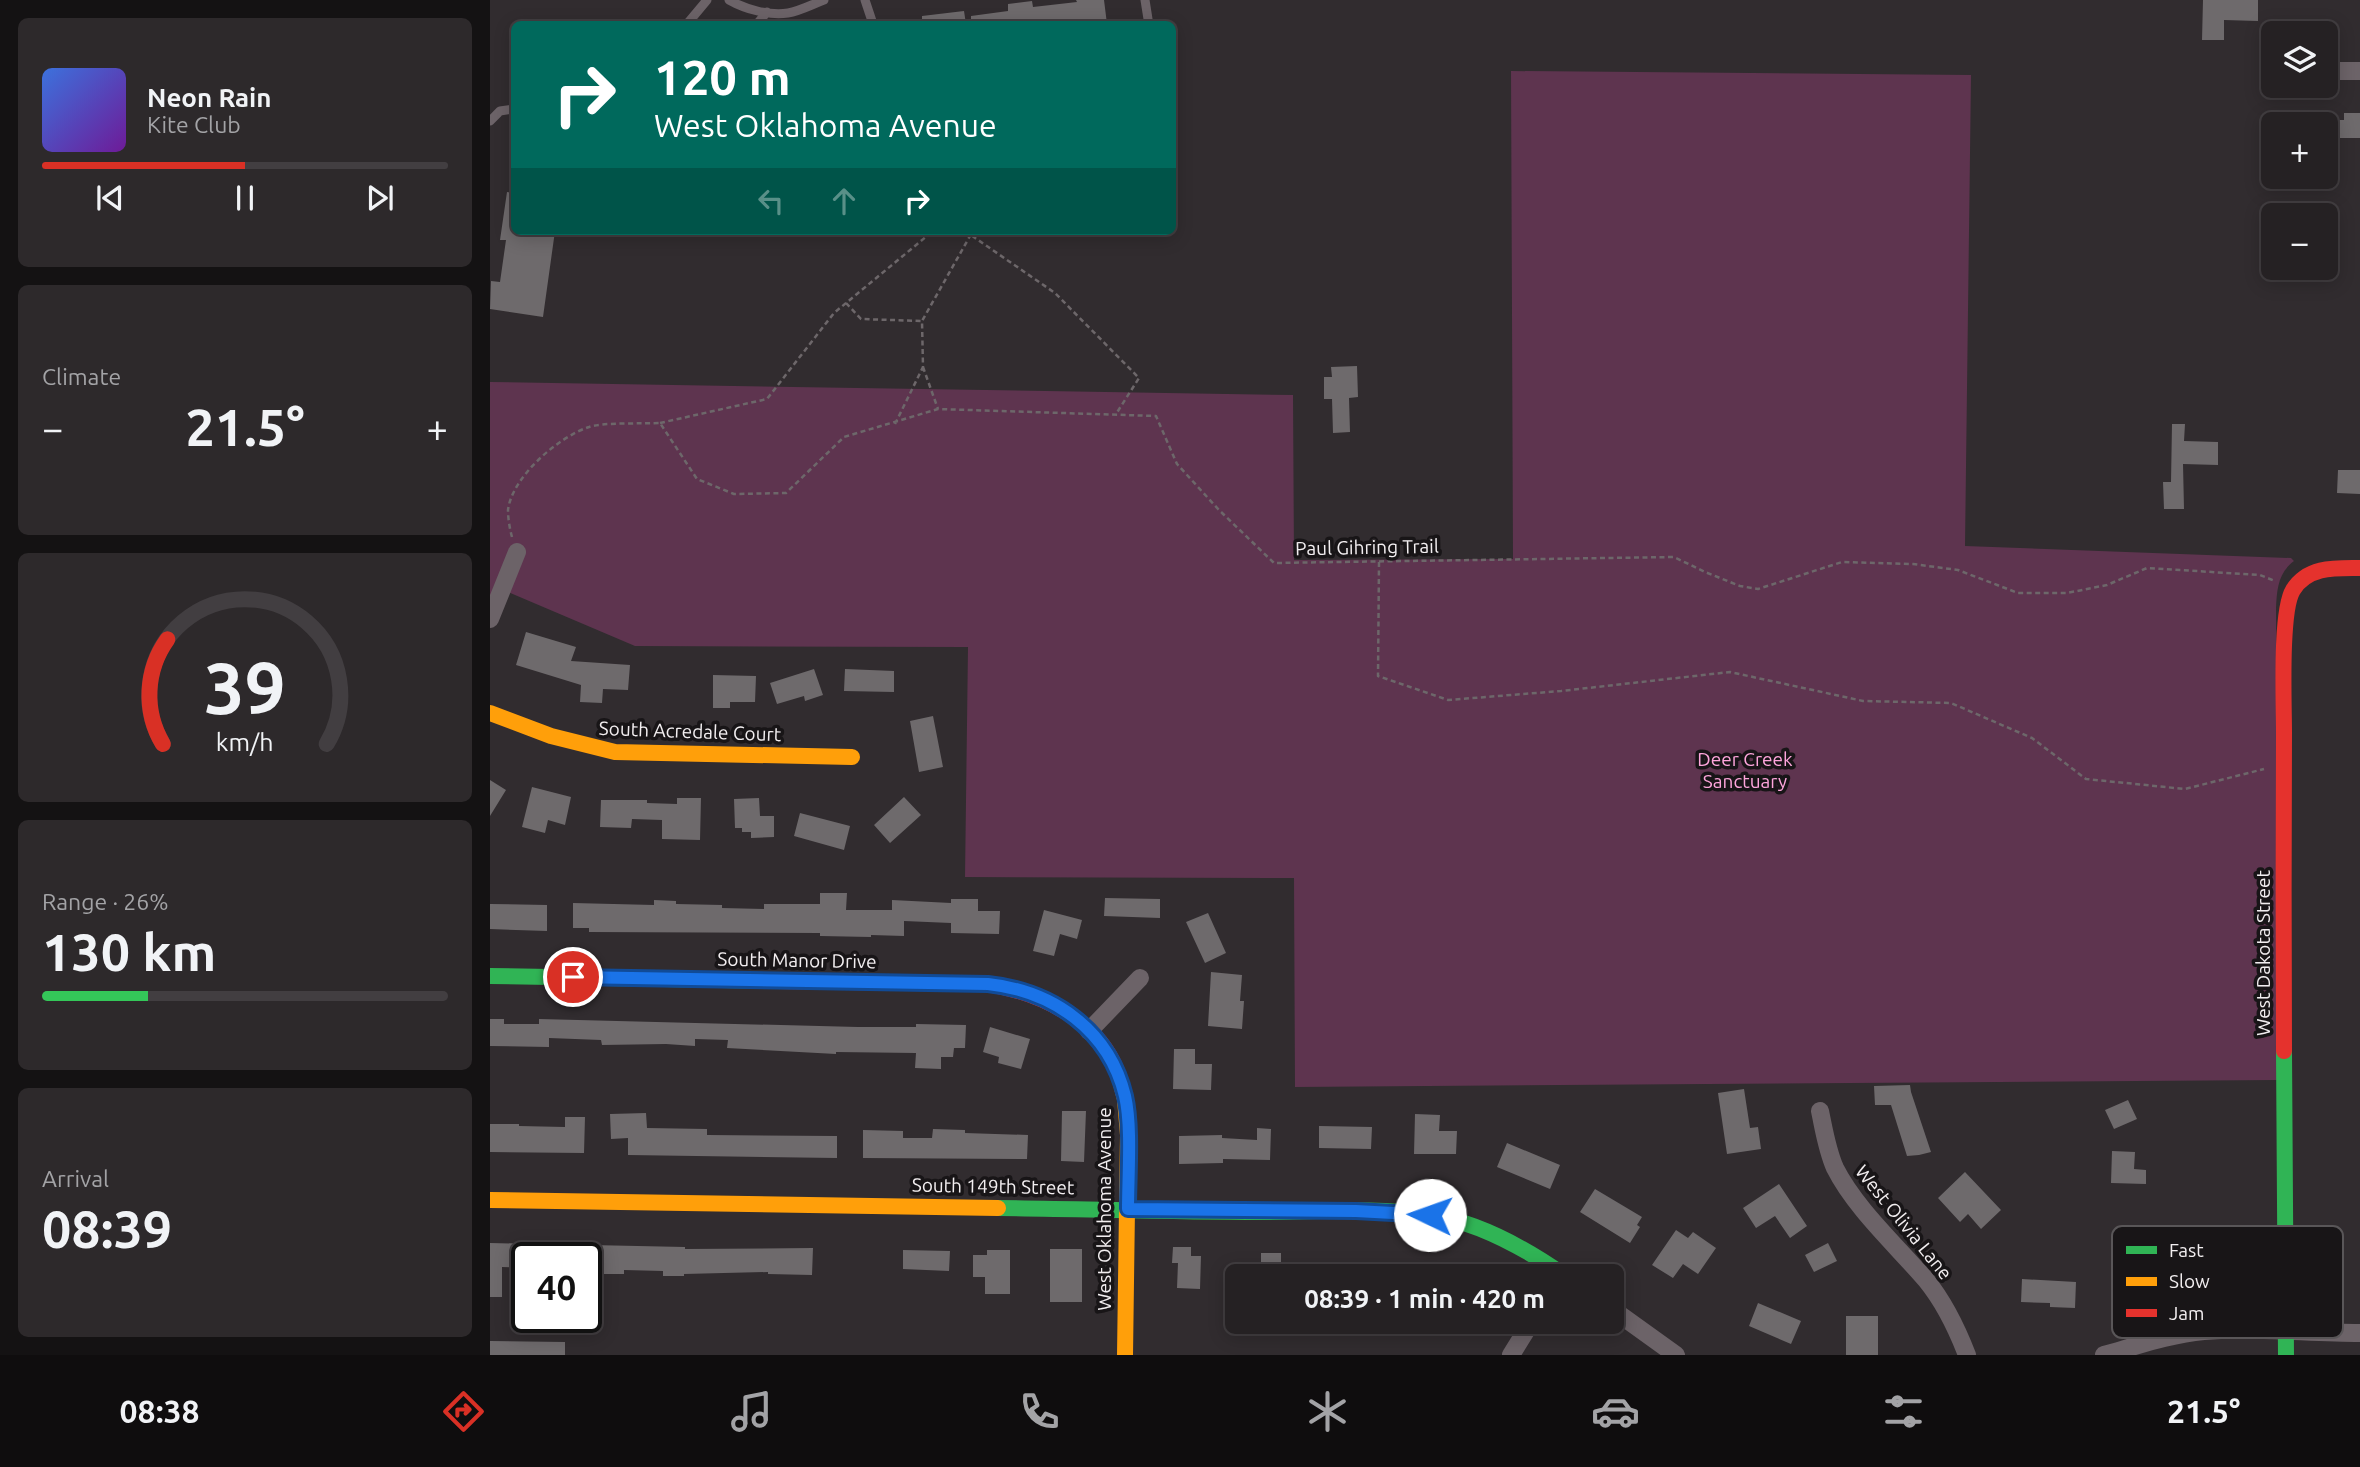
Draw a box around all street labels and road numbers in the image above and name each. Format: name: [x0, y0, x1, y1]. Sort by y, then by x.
street label: Paul Gihring Trail: [1295, 535, 1439, 559]
street label: South Acredale Court: [598, 717, 782, 745]
street label: West Dakota Street: [2252, 869, 2274, 1036]
street label: South Manor Drive: [717, 948, 877, 972]
street label: West Oklahoma Avenue: [1093, 1107, 1115, 1311]
street label: West Olivia Lane: [1851, 1160, 1957, 1284]
street label: South 149th Street: [912, 1174, 1075, 1198]

